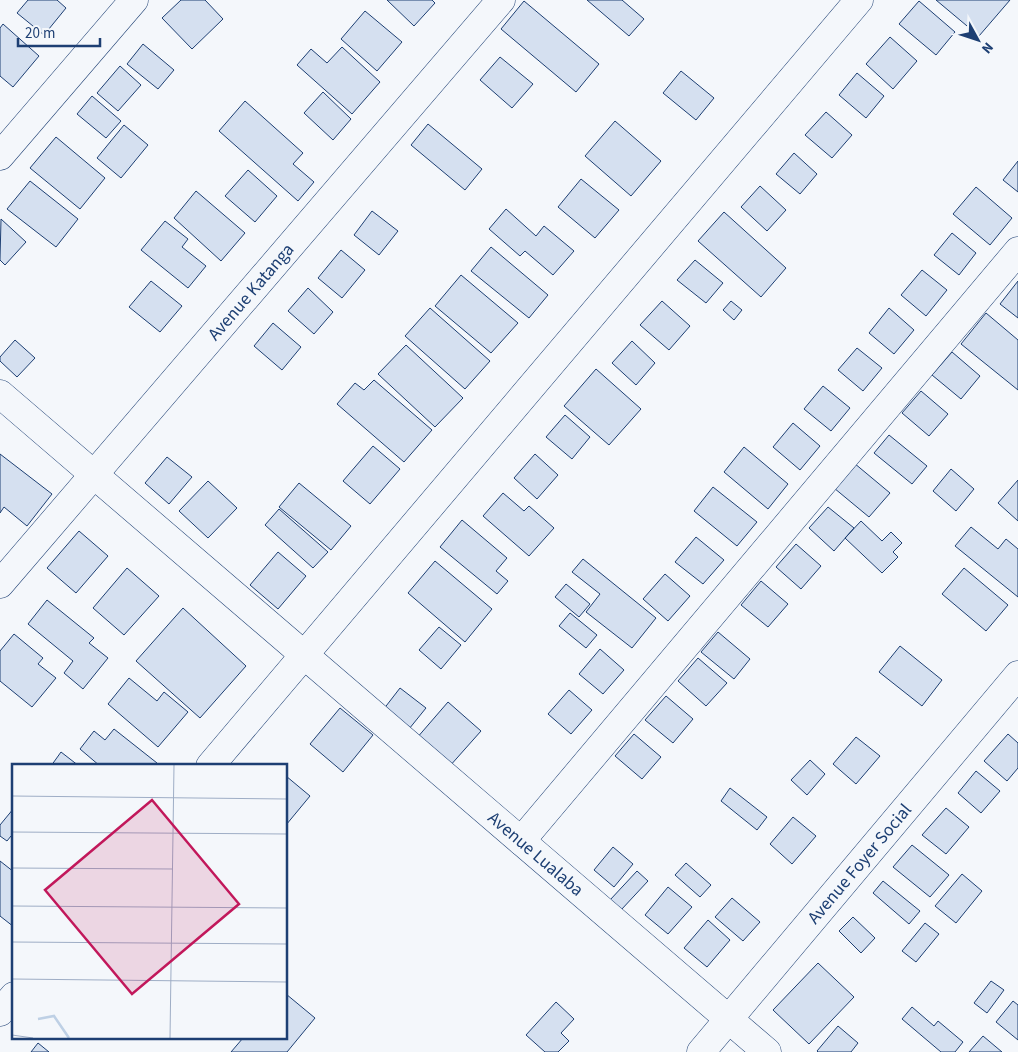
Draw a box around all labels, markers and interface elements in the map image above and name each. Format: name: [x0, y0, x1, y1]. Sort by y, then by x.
scale bar: [18, 15, 100, 47]
north arrow: [953, 15, 1003, 65]
text: 20 m: [25, 23, 55, 44]
text: N: [977, 38, 998, 58]
street label: Avenue Katanga: [202, 238, 300, 346]
inset map: [12, 764, 288, 1040]
street label: Avenue Foyer Social: [802, 798, 918, 930]
street label: Avenue Lualaba: [482, 806, 589, 902]

